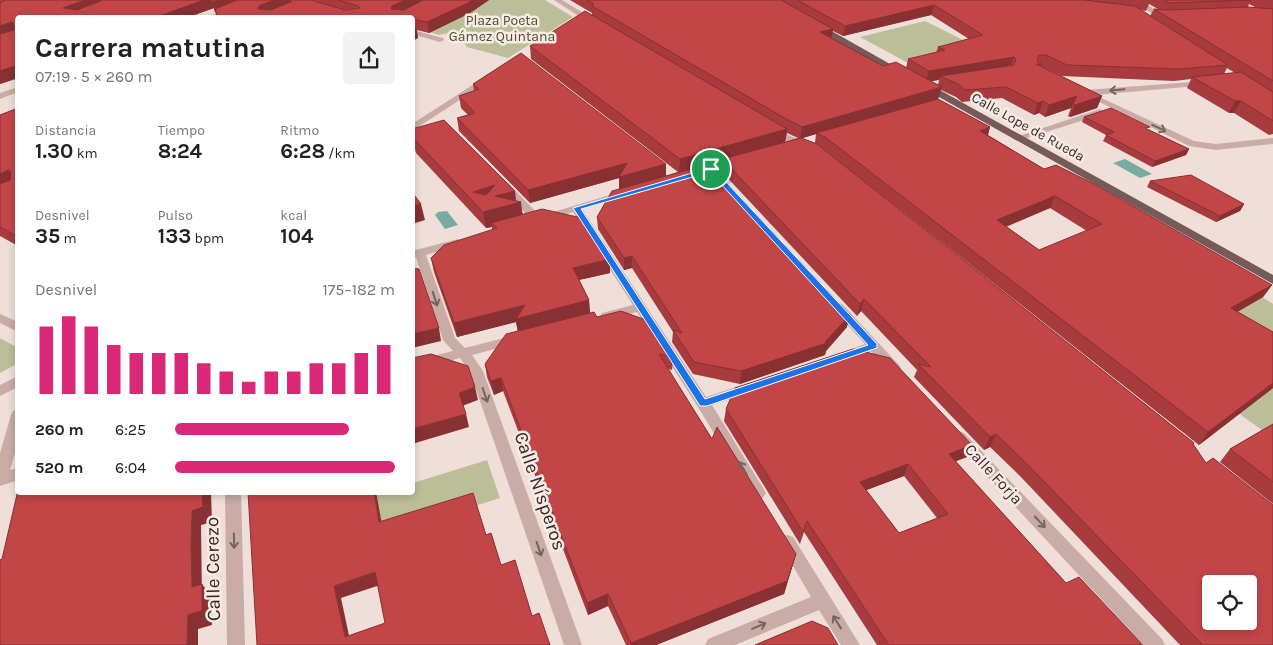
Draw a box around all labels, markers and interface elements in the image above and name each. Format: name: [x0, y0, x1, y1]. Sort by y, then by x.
park label: Plaza Poeta Gámez Quintana: [449, 12, 555, 45]
text: Carrera matutina: [35, 31, 266, 64]
button: share: [343, 32, 395, 84]
text: 07:19 · 5 × 260 m: [35, 67, 152, 86]
one-way arrow: [1109, 85, 1125, 95]
street label: Calle Lope de Rueda: [969, 89, 1087, 165]
text: Distancia: [35, 122, 96, 139]
text: Tiempo: [158, 122, 205, 139]
text: Ritmo: [280, 122, 319, 139]
one-way arrow: [1151, 124, 1166, 133]
text: 1.30: [35, 139, 73, 163]
text: 8:24: [158, 139, 202, 163]
text: 6:28: [280, 139, 325, 163]
text: km: [73, 145, 98, 162]
text: /km: [325, 145, 355, 162]
pin: [690, 148, 732, 190]
icon: arrive: [697, 155, 725, 183]
text: Desnivel: [35, 207, 90, 224]
text: Pulso: [158, 207, 193, 224]
text: kcal: [280, 207, 307, 224]
text: 35: [35, 224, 60, 248]
text: 133: [158, 224, 191, 248]
text: 104: [280, 224, 314, 248]
text: m: [60, 230, 77, 247]
text: bpm: [191, 230, 224, 247]
text: Desnivel: [35, 280, 97, 299]
text: 175–182 m: [322, 280, 395, 299]
one-way arrow: [431, 291, 441, 307]
one-way arrow: [481, 387, 490, 403]
text: 260 m: [35, 420, 84, 439]
text: 6:25: [115, 420, 146, 439]
street label: Calle Nísperos: [509, 429, 571, 553]
street label: Calle Forja: [961, 440, 1027, 508]
text: 520 m: [35, 458, 83, 477]
text: 6:04: [115, 458, 146, 477]
one-way arrow: [737, 462, 747, 476]
one-way arrow: [1034, 515, 1046, 528]
street label: Calle Cerezo: [201, 517, 225, 621]
one-way arrow: [229, 532, 239, 549]
one-way arrow: [535, 540, 544, 556]
map controls: [1202, 575, 1257, 630]
button: locate: [1202, 575, 1257, 630]
one-way arrow: [832, 616, 842, 630]
one-way arrow: [751, 621, 766, 631]

